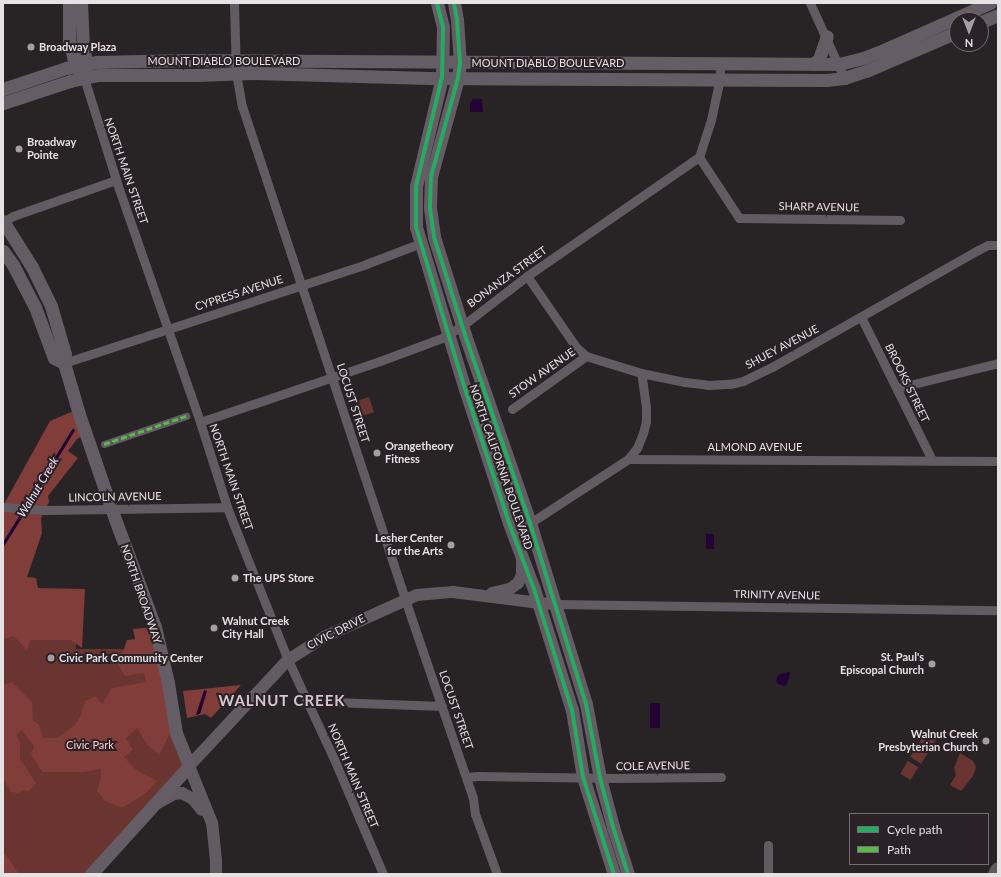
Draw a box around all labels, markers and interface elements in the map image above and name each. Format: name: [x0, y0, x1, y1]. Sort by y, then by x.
north arrow: [949, 12, 989, 52]
text: N: [965, 37, 973, 50]
place label: Broadway Plaza: [39, 40, 117, 54]
marker: Broadway Plaza: [26, 42, 36, 52]
street label: MOUNT DIABLO BOULEVARD: [147, 54, 301, 68]
street label: MOUNT DIABLO BOULEVARD: [471, 56, 625, 70]
street label: NORTH MAIN STREET: [102, 116, 150, 226]
place label: Broadway Pointe: [27, 136, 76, 162]
marker: Broadway Pointe: [14, 144, 24, 154]
street label: SHARP AVENUE: [778, 200, 860, 214]
street label: BONANZA STREET: [464, 244, 550, 310]
street label: CYPRESS AVENUE: [193, 272, 285, 314]
street label: SHUEY AVENUE: [743, 322, 821, 372]
street label: BROOKS STREET: [882, 341, 932, 425]
street label: STOW AVENUE: [506, 345, 578, 401]
street label: LOCUST STREET: [334, 361, 372, 445]
street label: NORTH CALIFORNIA BOULEVARD: [466, 382, 536, 552]
street label: NORTH MAIN STREET: [207, 422, 255, 532]
place label: Orangetheory Fitness: [385, 440, 454, 466]
street label: ALMOND AVENUE: [707, 440, 803, 454]
marker: Orangetheory Fitness: [372, 448, 382, 458]
water label: Walnut Creek: [14, 454, 62, 520]
street label: LINCOLN AVENUE: [68, 490, 162, 504]
place label: Lesher Center for the Arts: [375, 532, 443, 558]
marker: Lesher Center for the Arts: [446, 540, 456, 550]
street label: NORTH BROADWAY: [118, 543, 164, 645]
place label: The UPS Store: [243, 571, 314, 585]
marker: The UPS Store: [230, 573, 240, 583]
street label: TRINITY AVENUE: [733, 588, 821, 602]
street label: CIVIC DRIVE: [305, 612, 367, 652]
place label: Walnut Creek City Hall: [222, 615, 289, 641]
marker: Walnut Creek City Hall: [209, 623, 219, 633]
place label: Civic Park Community Center: [59, 651, 203, 665]
place label: St. Paul's Episcopal Church: [840, 651, 924, 677]
marker: Civic Park Community Center: [46, 653, 56, 663]
marker: St. Paul's Episcopal Church: [927, 659, 937, 669]
street label: LOCUST STREET: [436, 668, 476, 752]
district label: WALNUT CREEK: [218, 692, 346, 710]
street label: NORTH MAIN STREET: [325, 722, 381, 830]
place label: Walnut Creek Presbyterian Church: [878, 728, 978, 754]
marker: Walnut Creek Presbyterian Church: [981, 736, 991, 746]
park label: Civic Park: [66, 738, 114, 752]
street label: COLE AVENUE: [616, 759, 690, 773]
legend: [849, 813, 989, 865]
text: Cycle path: [887, 822, 942, 837]
text: Path: [887, 842, 911, 857]

